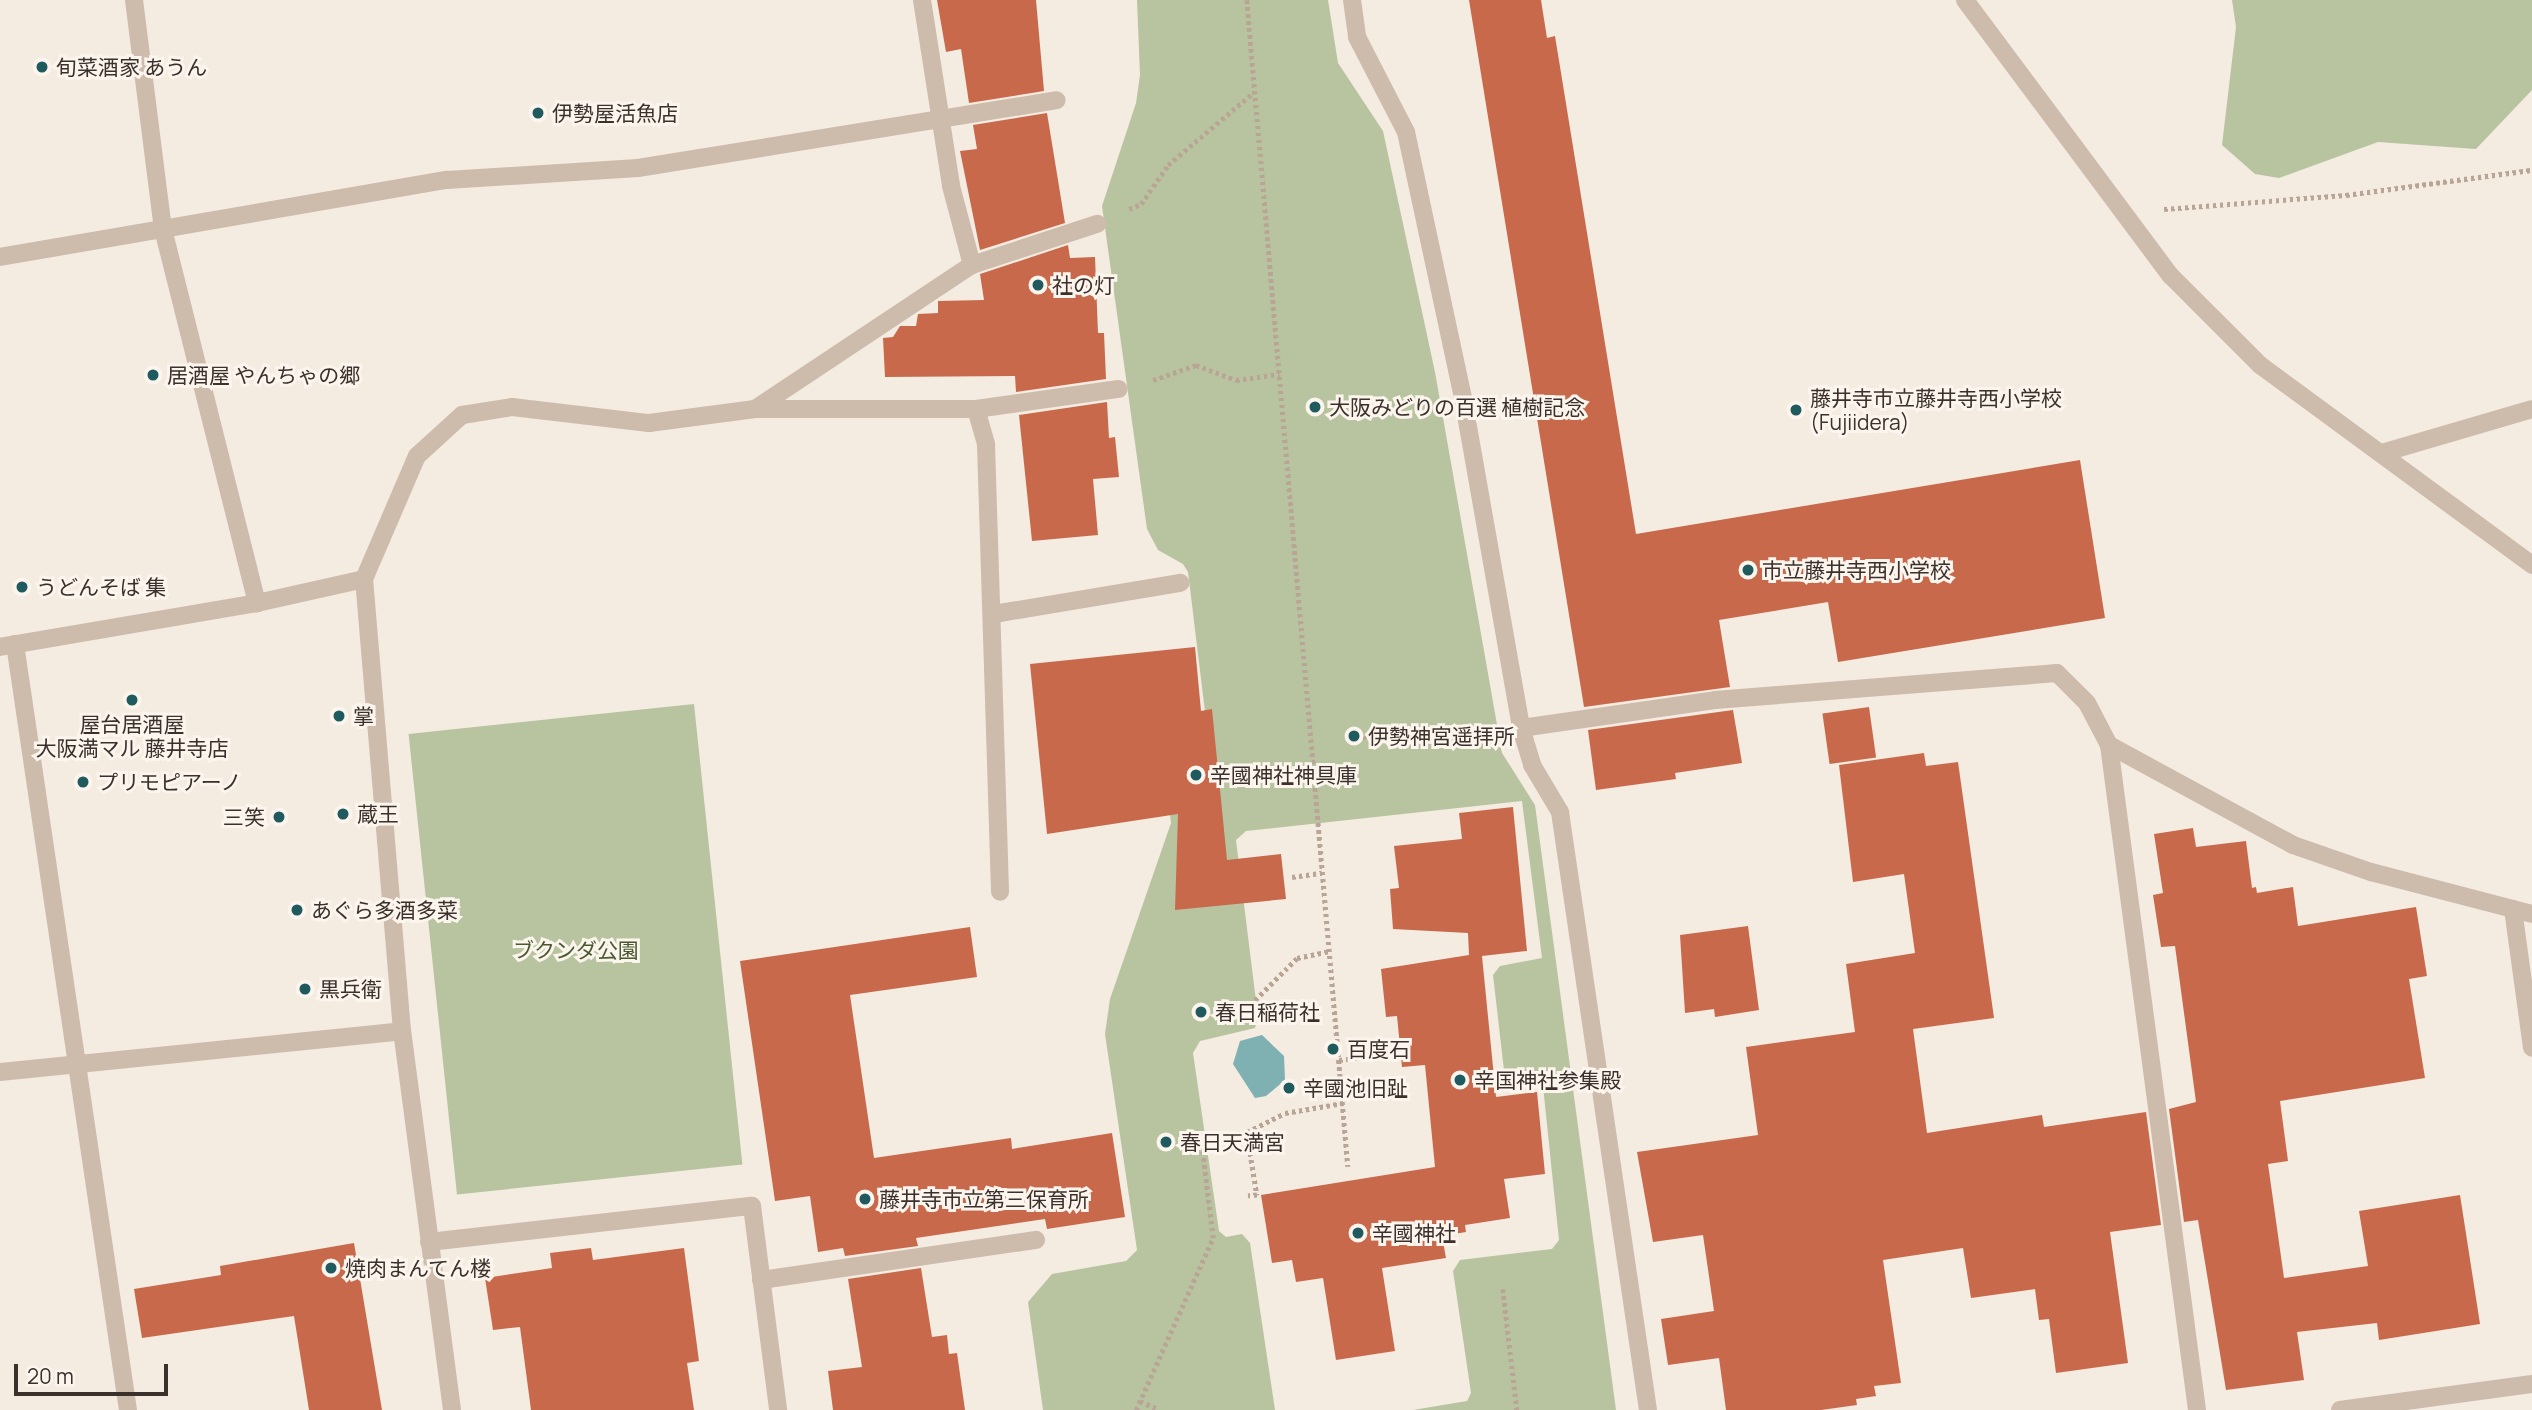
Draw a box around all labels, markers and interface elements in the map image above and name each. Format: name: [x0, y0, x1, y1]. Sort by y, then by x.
place label: 旬菜酒家 あうん: [56, 54, 207, 80]
marker: 旬菜酒家 あうん: [34, 59, 50, 75]
place label: 伊勢屋活魚店: [552, 100, 678, 126]
marker: 伊勢屋活魚店: [530, 105, 546, 121]
place label: 社の灯: [1052, 272, 1115, 298]
marker: 社の灯: [1030, 277, 1046, 293]
place label: 居酒屋 やんちゃの郷: [167, 362, 360, 388]
marker: 居酒屋 やんちゃの郷: [145, 367, 161, 383]
place label: 藤井寺市立藤井寺西小学校 (Fujiidera): [1810, 385, 2062, 435]
place label: 大阪みどりの百選 植樹記念: [1329, 394, 1585, 420]
marker: 大阪みどりの百選 植樹記念: [1307, 399, 1323, 415]
marker: 藤井寺市立藤井寺西小学校 (Fujiidera): [1788, 402, 1804, 418]
place label: 市立藤井寺西小学校: [1762, 557, 1951, 583]
marker: 市立藤井寺西小学校: [1740, 562, 1756, 578]
place label: うどんそば 集: [36, 574, 166, 600]
marker: うどんそば 集: [14, 579, 30, 595]
marker: 屋台居酒屋 大阪満マル 藤井寺店: [124, 692, 140, 708]
place label: 掌: [353, 703, 374, 729]
marker: 掌: [331, 708, 347, 724]
place label: 屋台居酒屋 大阪満マル 藤井寺店: [35, 711, 229, 761]
place label: 伊勢神宮遥拝所: [1368, 723, 1515, 749]
marker: 伊勢神宮遥拝所: [1346, 728, 1362, 744]
place label: 辛國神社神具庫: [1210, 762, 1357, 788]
marker: 辛國神社神具庫: [1188, 767, 1204, 783]
place label: プリモピアーノ: [97, 769, 243, 795]
marker: プリモピアーノ: [75, 774, 91, 790]
place label: 蔵王: [357, 801, 399, 827]
place label: 三笑: [223, 804, 265, 830]
marker: 蔵王: [335, 806, 351, 822]
marker: 三笑: [271, 809, 287, 825]
place label: あぐら多酒多菜: [311, 897, 458, 923]
marker: あぐら多酒多菜: [289, 902, 305, 918]
park label: ブクンダ公園: [513, 937, 639, 963]
place label: 黒兵衛: [319, 976, 382, 1002]
marker: 黒兵衛: [297, 981, 313, 997]
place label: 春日稲荷社: [1215, 999, 1320, 1025]
marker: 春日稲荷社: [1193, 1004, 1209, 1020]
place label: 百度石: [1347, 1036, 1410, 1062]
marker: 百度石: [1325, 1041, 1341, 1057]
place label: 辛国神社参集殿: [1474, 1067, 1621, 1093]
marker: 辛国神社参集殿: [1452, 1072, 1468, 1088]
place label: 辛國池旧趾: [1303, 1075, 1408, 1101]
marker: 辛國池旧趾: [1281, 1080, 1297, 1096]
place label: 春日天満宮: [1180, 1129, 1285, 1155]
marker: 春日天満宮: [1158, 1134, 1174, 1150]
place label: 藤井寺市立第三保育所: [879, 1186, 1089, 1212]
marker: 藤井寺市立第三保育所: [857, 1191, 873, 1207]
place label: 辛國神社: [1372, 1220, 1456, 1246]
marker: 辛國神社: [1350, 1225, 1366, 1241]
place label: 焼肉まんてん楼: [345, 1255, 492, 1281]
marker: 焼肉まんてん楼: [323, 1260, 339, 1276]
scale bar: [18, 1350, 172, 1394]
text: 20 m: [27, 1362, 74, 1390]

